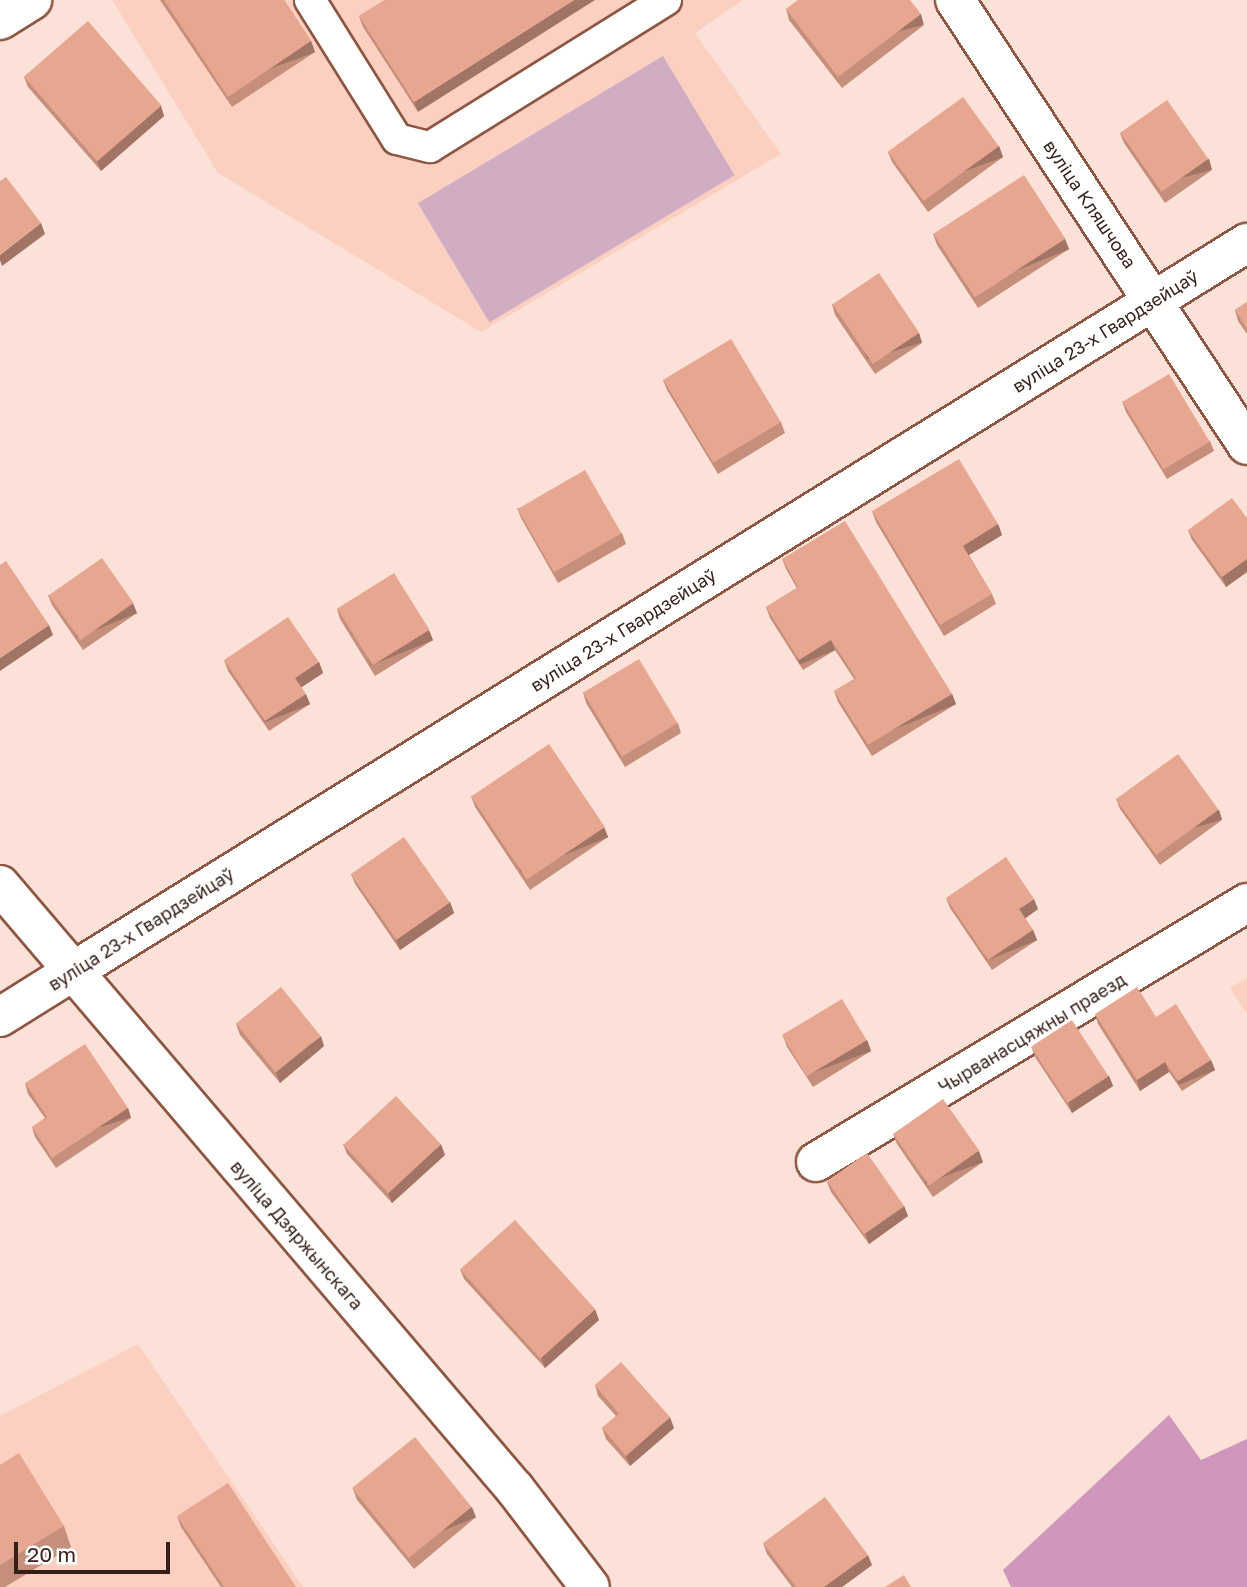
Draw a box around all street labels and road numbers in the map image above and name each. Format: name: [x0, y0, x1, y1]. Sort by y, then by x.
street label: вуліца Кляшчова: [1039, 136, 1141, 272]
street label: вуліца 23-х Гвардзейцаў: [1008, 265, 1202, 397]
street label: вуліца 23-х Гвардзейцаў: [526, 564, 720, 696]
street label: вуліца 23-х Гвардзейцаў: [44, 863, 238, 995]
street label: Чырванасцяжны праезд: [934, 968, 1130, 1098]
street label: вуліца Дзяржынскага: [226, 1156, 368, 1314]

